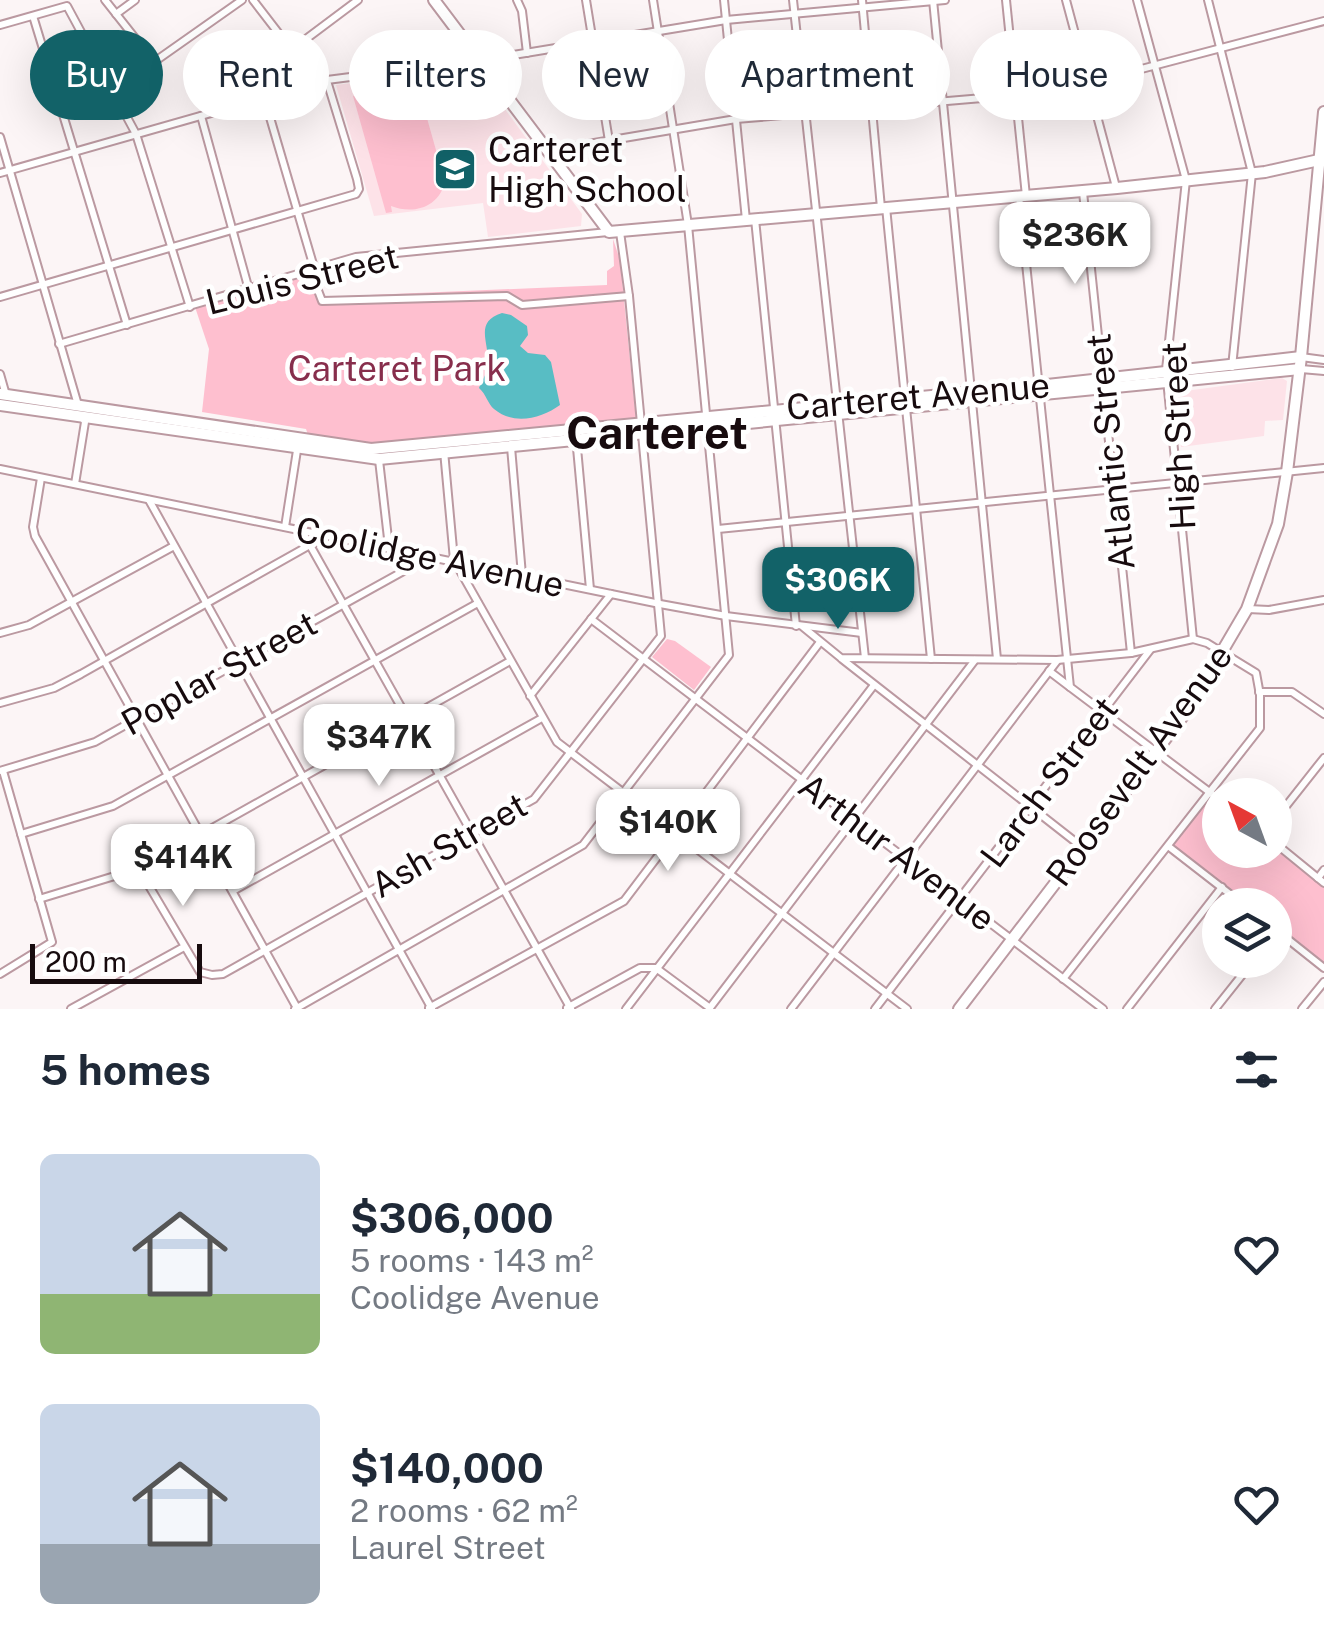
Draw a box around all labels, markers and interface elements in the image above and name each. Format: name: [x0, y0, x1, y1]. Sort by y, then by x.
chip: Buy: [30, 30, 163, 120]
chip: Rent: [183, 30, 329, 120]
chip: Filters: [349, 30, 522, 120]
chip: New: [542, 30, 685, 120]
chip: Apartment: [705, 30, 950, 120]
chip: House: [970, 30, 1144, 120]
place label: Carteret High School: [488, 129, 687, 210]
school or university icon: Carteret High School: [432, 146, 478, 192]
pin: $236K: [1005, 202, 1145, 287]
text: $236K: [1021, 216, 1129, 253]
street label: Louis Street: [202, 235, 402, 323]
street label: Atlantic Street: [1077, 332, 1143, 572]
street label: High Street: [1153, 341, 1203, 531]
park label: Carteret Park: [288, 348, 506, 389]
street label: Carteret Avenue: [785, 364, 1051, 428]
district label: Carteret: [566, 406, 748, 459]
street label: Coolidge Avenue: [292, 509, 568, 605]
pin: $306K: [768, 547, 908, 632]
text: $306K: [784, 561, 892, 598]
street label: Poplar Street: [114, 603, 324, 743]
street label: Roosevelt Avenue: [1038, 636, 1240, 894]
street label: Larch Street: [972, 689, 1126, 875]
pin: $347K: [309, 704, 449, 789]
text: $347K: [326, 718, 432, 755]
street label: Arthur Avenue: [791, 765, 1003, 939]
north arrow: [1202, 778, 1292, 868]
map controls: [1202, 778, 1292, 978]
street label: Ash Street: [364, 784, 534, 906]
pin: $140K: [598, 789, 738, 874]
text: $140K: [618, 803, 718, 840]
pin: $414K: [113, 824, 253, 909]
text: $414K: [133, 838, 233, 875]
button: layers: [1202, 888, 1292, 978]
scale bar: [30, 939, 202, 984]
text: 200 m: [45, 945, 127, 978]
icon: filters: [1229, 1042, 1284, 1097]
text: 5 homes: [40, 1045, 211, 1094]
text: $306,000: [350, 1193, 554, 1242]
icon: home: [120, 1194, 240, 1314]
icon: heart: [1229, 1227, 1284, 1282]
text: 5 rooms · 143 m²: [350, 1242, 594, 1279]
text: Coolidge Avenue: [350, 1279, 600, 1316]
text: $140,000: [350, 1443, 544, 1492]
icon: home: [120, 1444, 240, 1564]
icon: heart: [1229, 1477, 1284, 1532]
text: 2 rooms · 62 m²: [350, 1492, 578, 1529]
text: Laurel Street: [350, 1529, 546, 1566]

